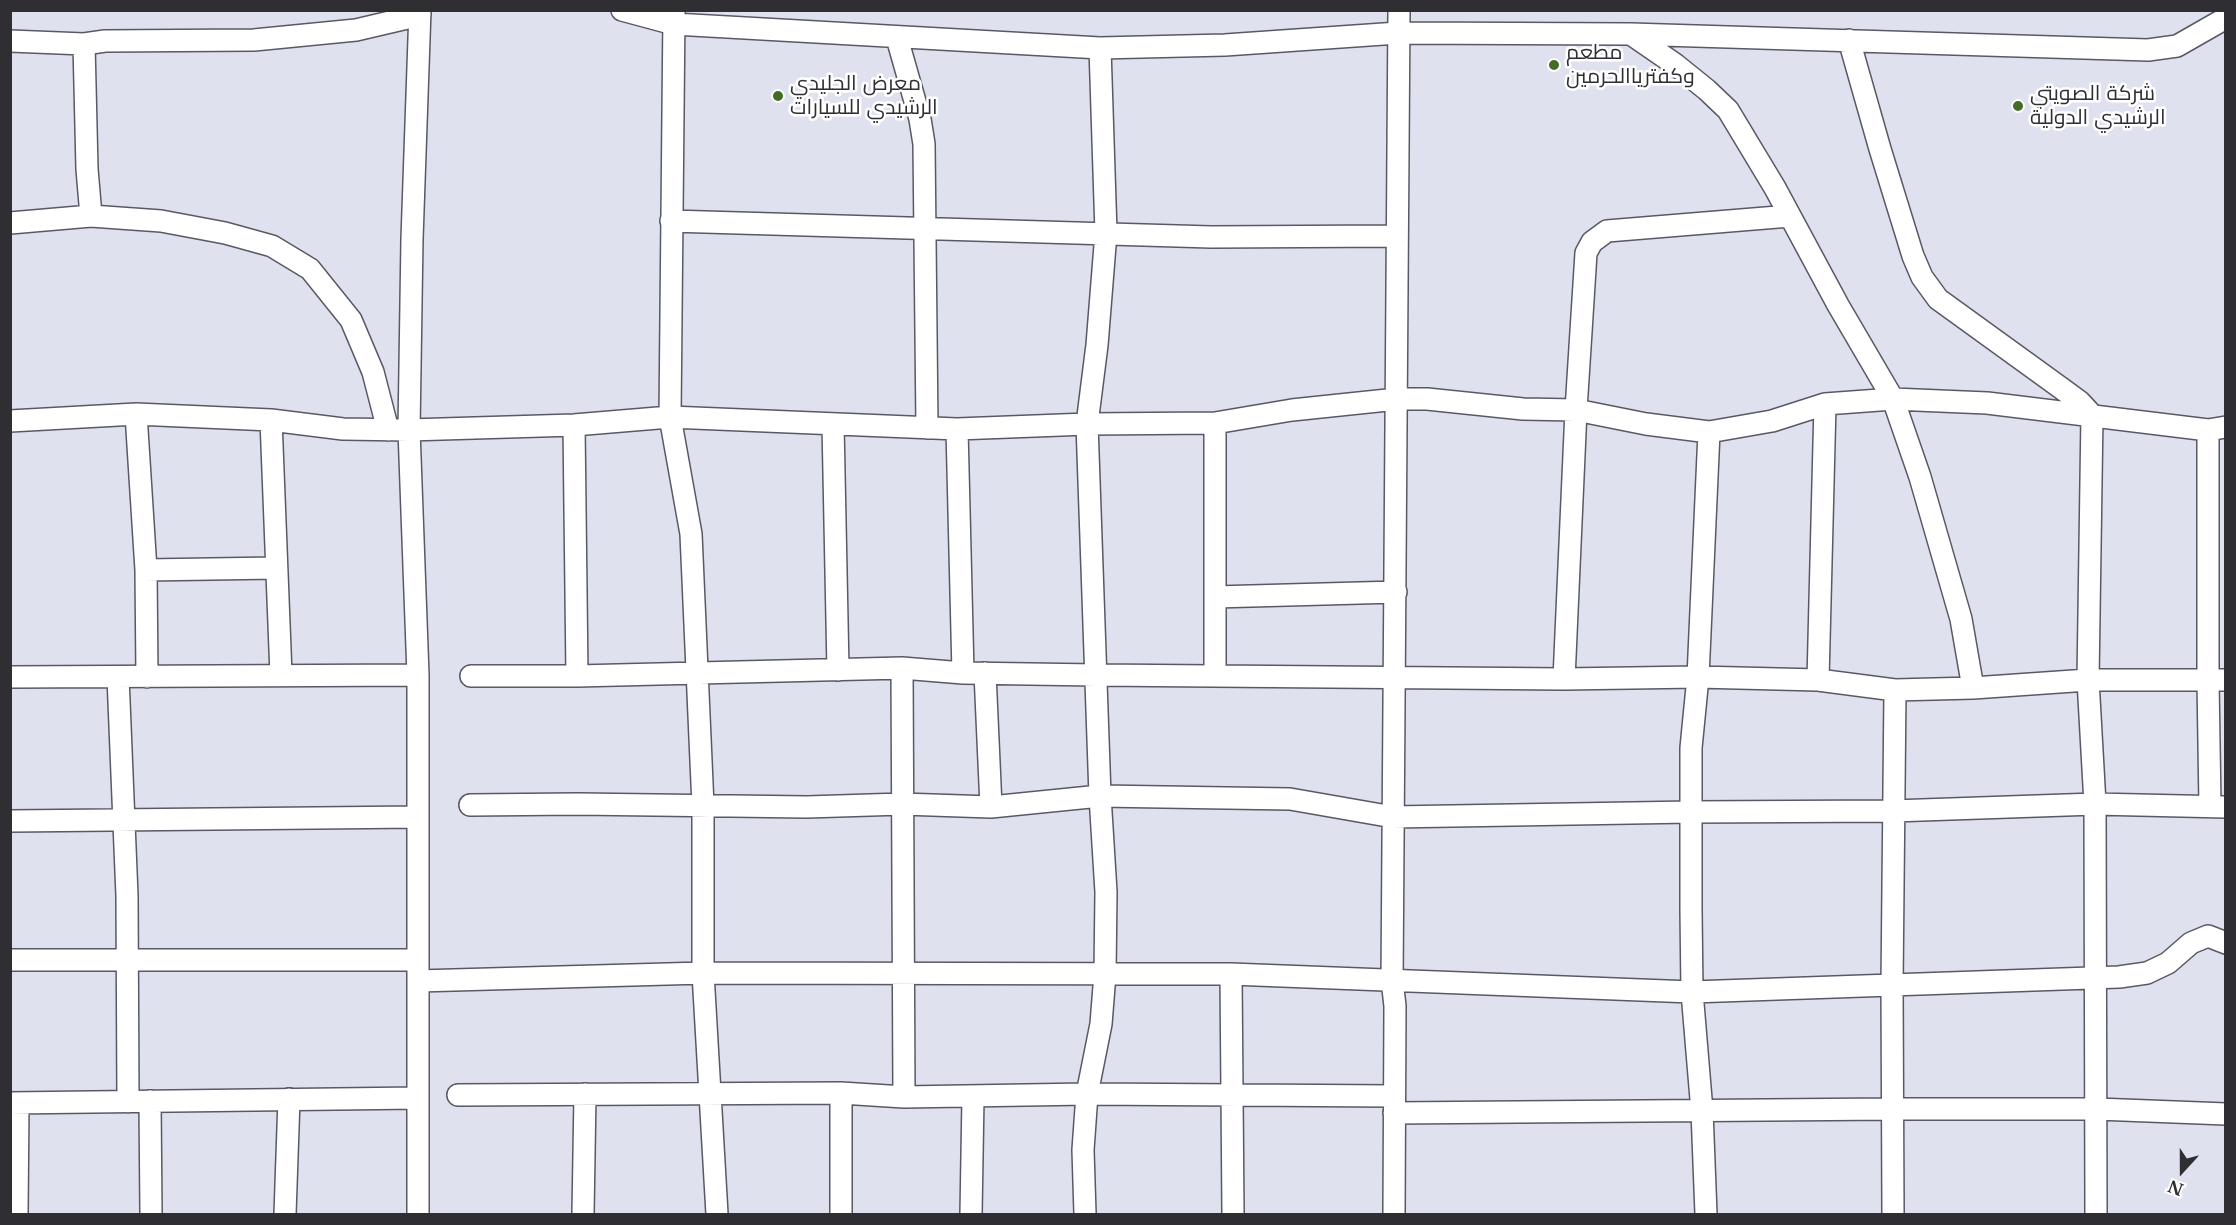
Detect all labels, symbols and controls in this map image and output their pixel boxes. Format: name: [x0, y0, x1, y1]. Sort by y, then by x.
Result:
place label: مطعم وكفترياالحرمين: [1566, 40, 1695, 90]
marker: مطعم وكفترياالحرمين: [1547, 58, 1561, 72]
place label: معرض الجليدي الرشيدي للسيارات: [790, 71, 938, 121]
place label: شركة الصويتي الرشيدي الدولية: [2030, 81, 2166, 131]
marker: معرض الجليدي الرشيدي للسيارات: [771, 89, 785, 103]
marker: شركة الصويتي الرشيدي الدولية: [2011, 99, 2025, 113]
north arrow: [2152, 1141, 2212, 1201]
text: N: [2165, 1176, 2186, 1200]

